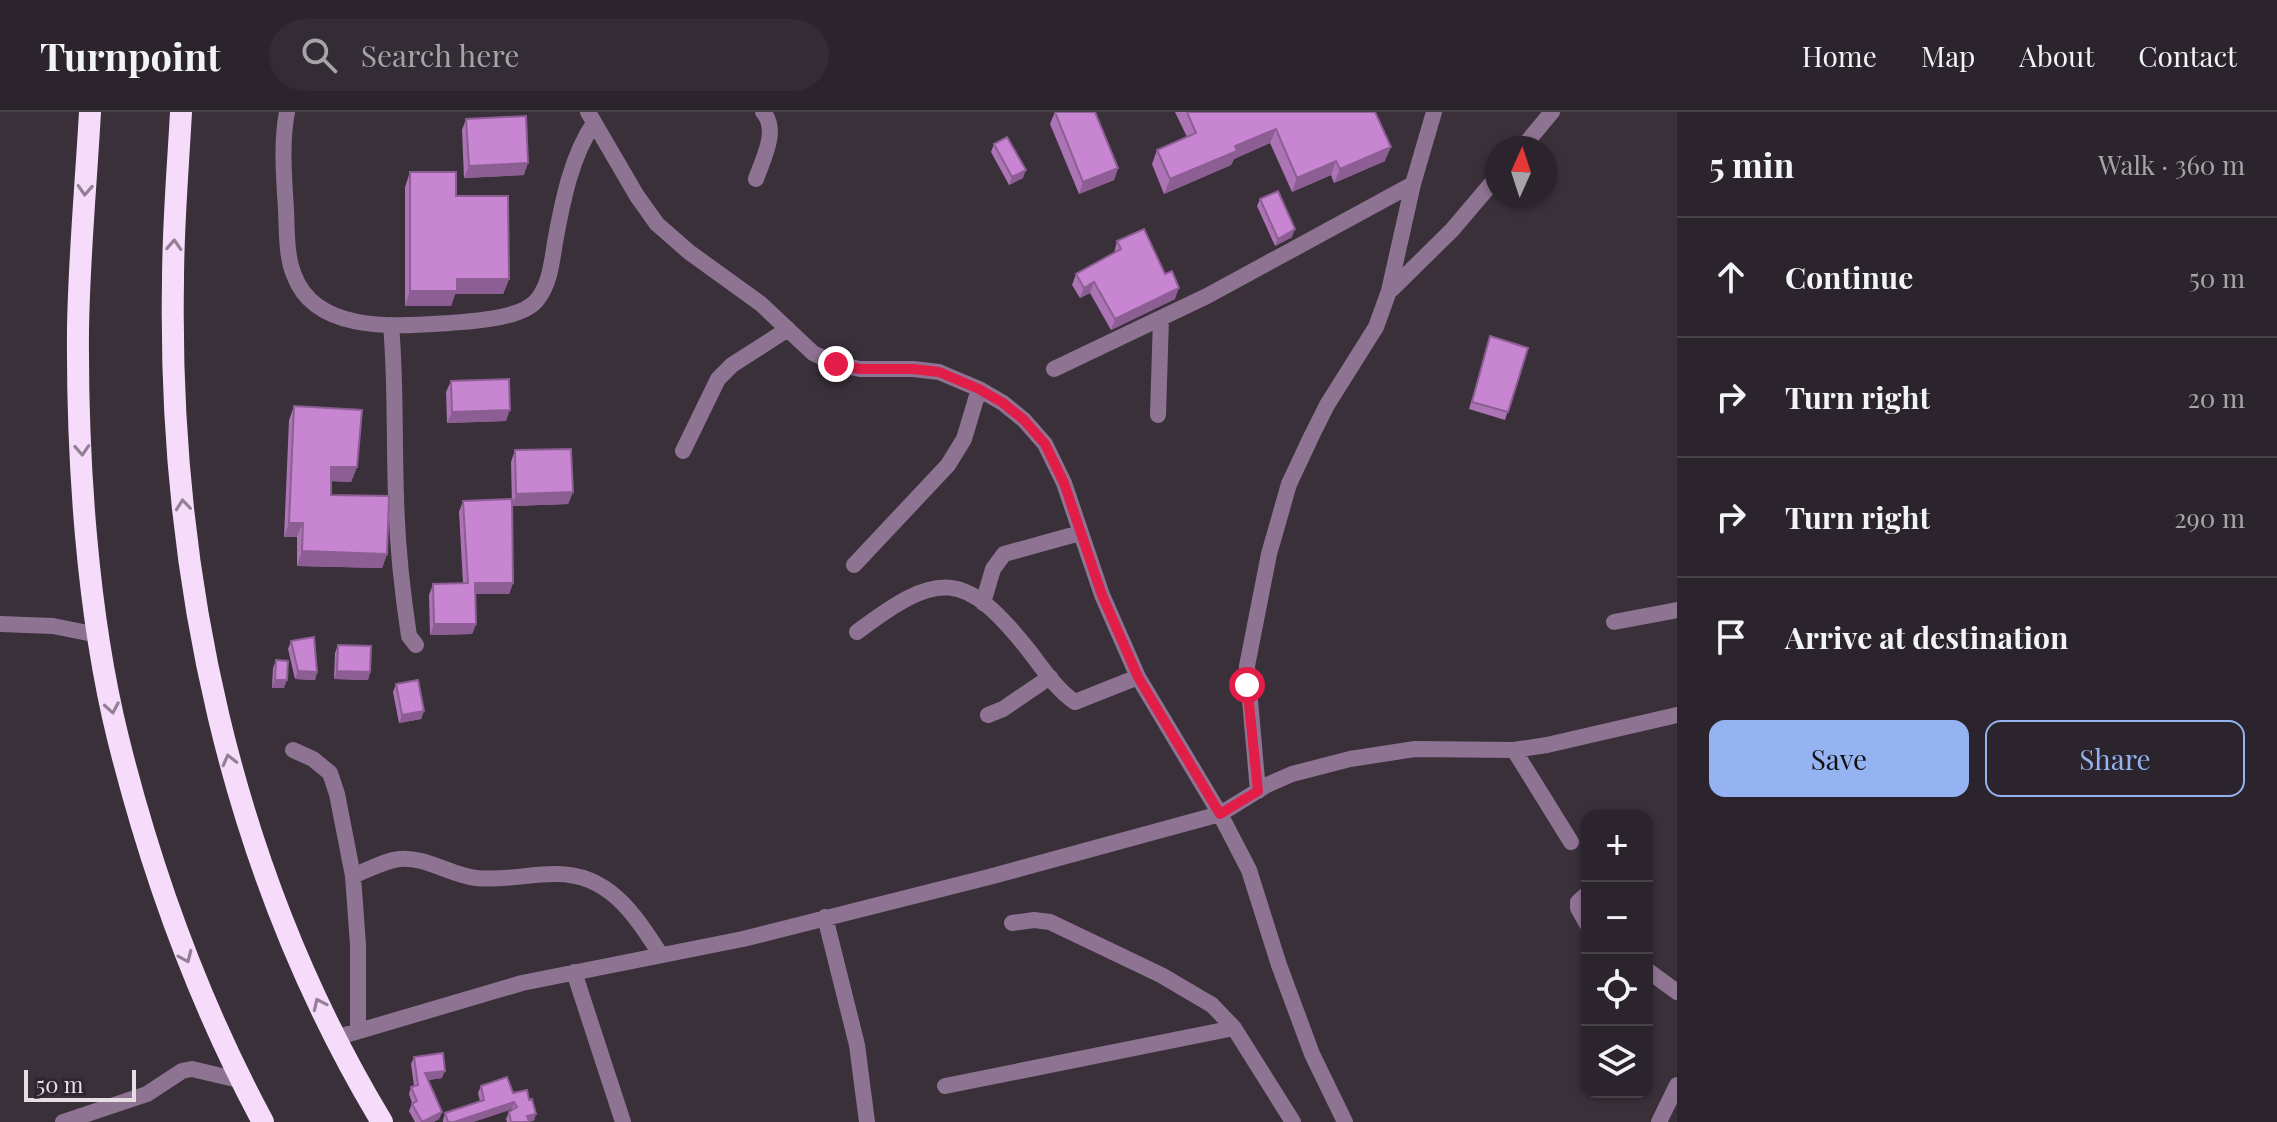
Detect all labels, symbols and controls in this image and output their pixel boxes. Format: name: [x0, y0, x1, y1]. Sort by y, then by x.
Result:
search box: [269, 19, 829, 91]
text: Turnpoint: [40, 30, 221, 81]
icon: search: [297, 33, 341, 77]
text: Search here: [361, 35, 519, 75]
text: Home: [1802, 37, 1877, 74]
text: Map: [1921, 37, 1975, 74]
text: About: [2019, 37, 2094, 74]
text: Contact: [2138, 37, 2237, 74]
north arrow: [1485, 136, 1557, 208]
text: 5 min: [1709, 141, 1794, 187]
text: Walk · 360 m: [2098, 147, 2245, 182]
one-way arrow: [77, 184, 94, 197]
one-way arrow: [166, 238, 183, 251]
icon: ahead: [1709, 255, 1753, 299]
text: Continue: [1785, 257, 1913, 297]
text: 50 m: [2189, 260, 2245, 295]
route end: [818, 346, 854, 382]
icon: right: [1709, 375, 1753, 419]
text: Turn right: [1785, 377, 1930, 417]
text: 20 m: [2187, 380, 2245, 415]
one-way arrow: [73, 444, 90, 457]
icon: right: [1709, 495, 1753, 539]
text: Turn right: [1785, 497, 1930, 537]
one-way arrow: [174, 498, 191, 511]
text: 290 m: [2174, 500, 2245, 535]
icon: arrive: [1709, 615, 1753, 659]
text: Arrive at destination: [1785, 617, 2068, 657]
route start: [1229, 667, 1265, 703]
one-way arrow: [102, 701, 119, 714]
button: Save: [1709, 720, 1969, 797]
button: Share: [1985, 720, 2245, 797]
one-way arrow: [222, 754, 239, 768]
map controls: [1581, 810, 1653, 1098]
button: +: [1581, 810, 1653, 882]
button: −: [1581, 882, 1653, 954]
one-way arrow: [176, 948, 192, 963]
button: locate: [1581, 954, 1653, 1026]
one-way arrow: [313, 998, 329, 1012]
button: layers: [1581, 1026, 1653, 1098]
scale bar: [24, 1066, 136, 1102]
text: 50 m: [36, 1069, 83, 1099]

